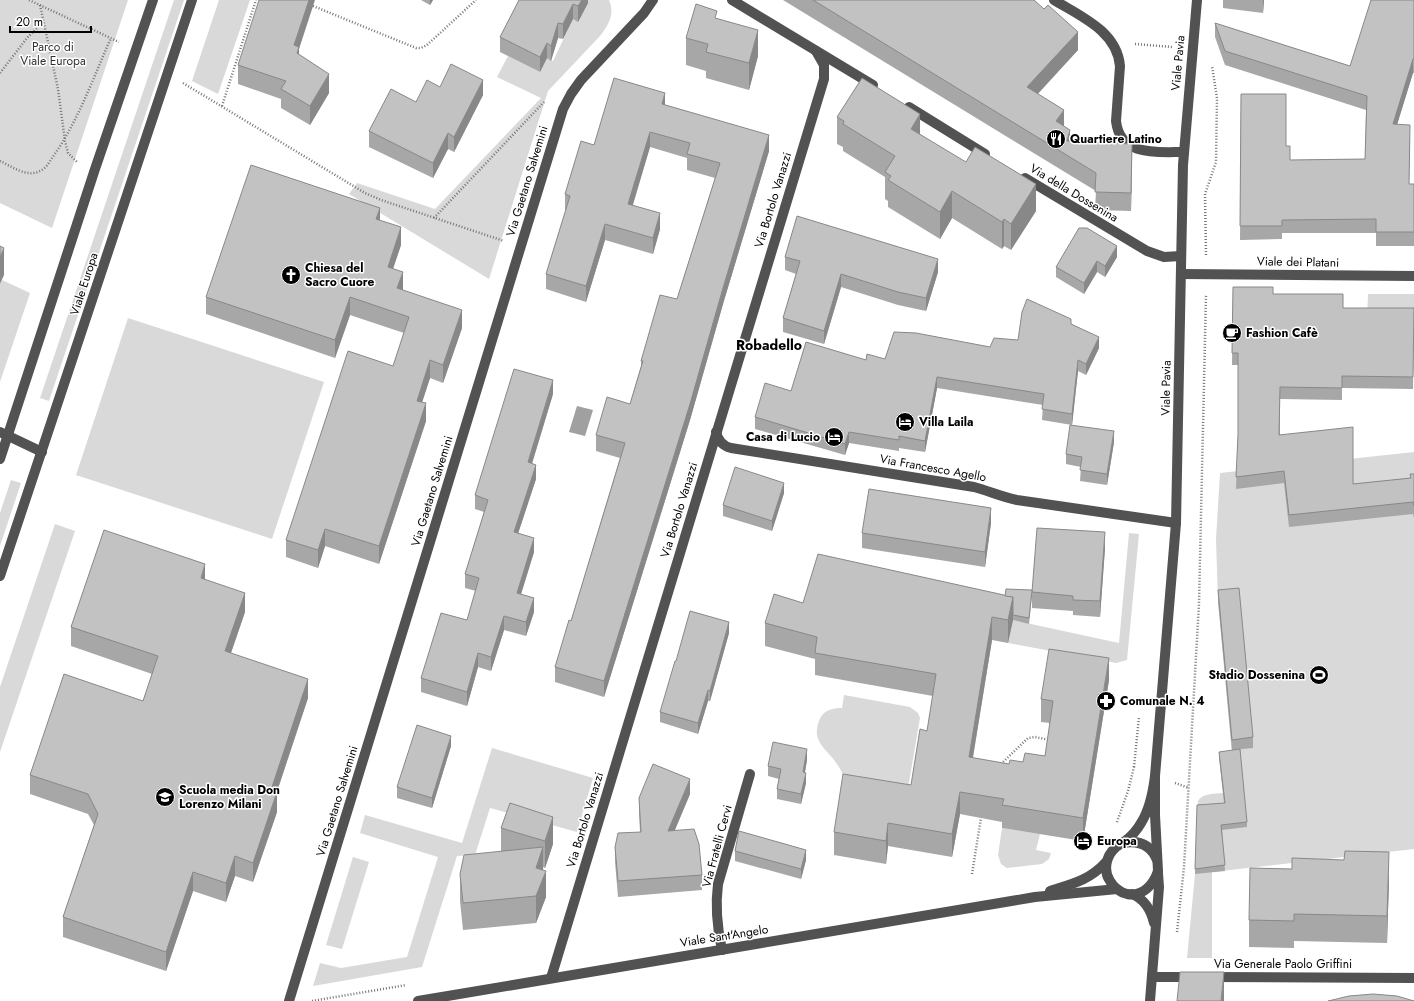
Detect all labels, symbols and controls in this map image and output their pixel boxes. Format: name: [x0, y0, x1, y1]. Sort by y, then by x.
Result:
scale bar: [10, 8, 91, 34]
text: 20 m: [16, 13, 43, 31]
street label: Viale Pavia: [1167, 34, 1189, 91]
park label: Parco di Viale Europa: [20, 38, 86, 70]
street label: Via Gaetano Salvemini: [502, 123, 552, 239]
restaurant icon: Quartiere Latino: [1045, 128, 1067, 150]
place label: Quartiere Latino: [1070, 130, 1162, 148]
street label: Via Bortolo Vanazzi: [750, 150, 796, 250]
street label: Via della Dossenina: [1026, 159, 1122, 227]
street label: Viale Europa: [65, 250, 103, 318]
street label: Viale dei Platani: [1257, 252, 1339, 272]
place label: Chiesa del Sacro Cuore: [305, 259, 374, 291]
church icon: Chiesa del Sacro Cuore: [280, 264, 302, 286]
cafe icon: Fashion Cafè: [1221, 322, 1243, 344]
place label: Fashion Cafè: [1246, 324, 1318, 342]
district label: Robadello: [736, 335, 802, 355]
street label: Viale Pavia: [1157, 360, 1175, 416]
hotel icon: Villa Laila: [894, 411, 916, 433]
place label: Villa Laila: [918, 413, 974, 431]
hotel icon: Casa di Lucio: [823, 426, 845, 448]
place label: Casa di Lucio: [746, 428, 820, 446]
street label: Via Gaetano Salvemini: [407, 433, 457, 549]
street label: Via Francesco Agello: [878, 450, 988, 486]
street label: Via Bortolo Vanazzi: [656, 460, 702, 560]
sports icon: Stadio Dossenina: [1308, 664, 1330, 686]
place label: Stadio Dossenina: [1209, 666, 1305, 684]
pharmacy icon: Comunale N. 4: [1095, 690, 1117, 712]
place label: Comunale N. 4: [1120, 692, 1205, 710]
street label: Via Gaetano Salvemini: [312, 743, 362, 859]
street label: Via Bortolo Vanazzi: [562, 770, 608, 870]
place label: Scuola media Don Lorenzo Milani: [179, 781, 280, 813]
school or university icon: Scuola media Don Lorenzo Milani: [154, 786, 176, 808]
street label: Via Fratelli Cervi: [697, 803, 737, 889]
hotel icon: Europa: [1072, 830, 1094, 852]
place label: Europa: [1097, 832, 1137, 850]
street label: Viale Sant'Angelo: [679, 920, 770, 952]
street label: Via Generale Paolo Griffini: [1214, 955, 1352, 973]

